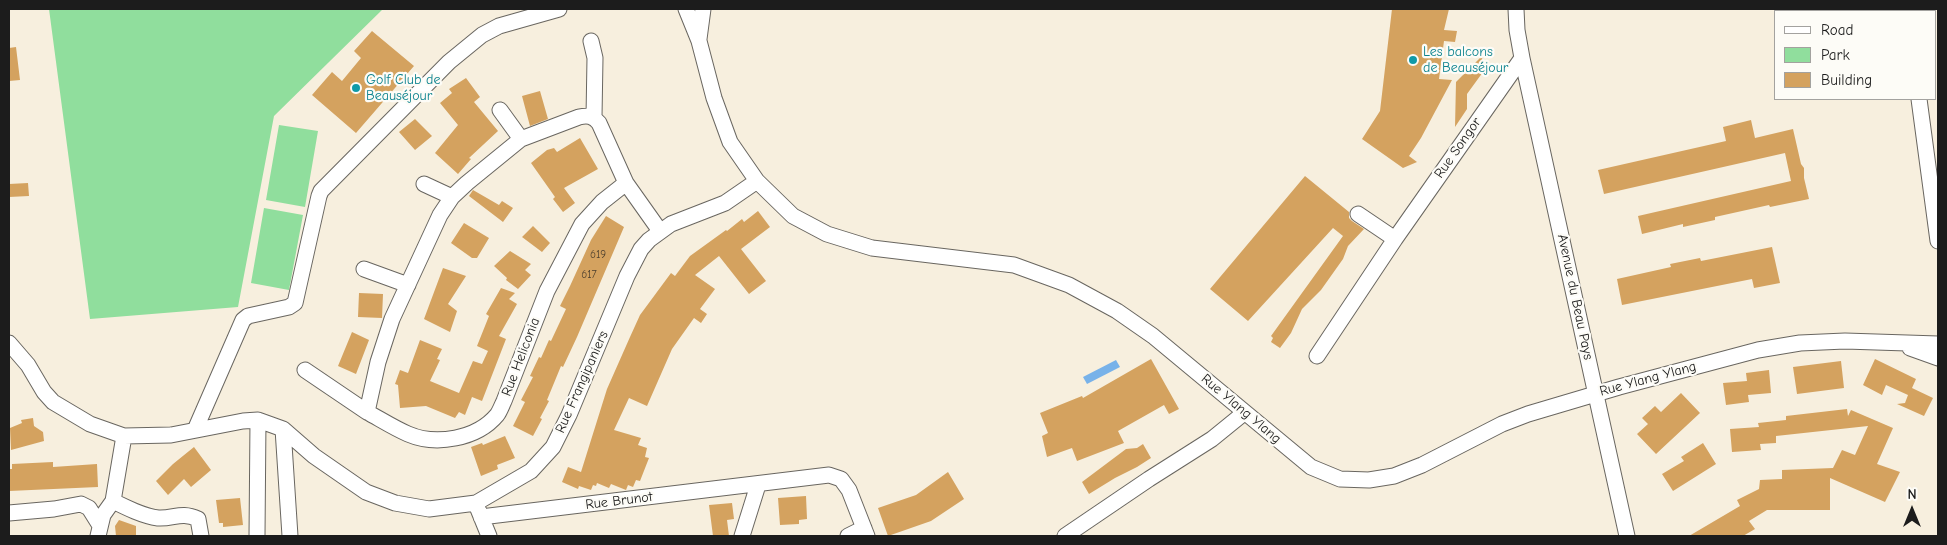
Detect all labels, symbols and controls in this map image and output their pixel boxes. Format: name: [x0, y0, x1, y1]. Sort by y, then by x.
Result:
legend: [1774, 10, 1937, 100]
text: Road: [1821, 21, 1853, 39]
place label: Les balcons de Beauséjour: [1423, 44, 1508, 76]
text: Park: [1821, 46, 1850, 64]
marker: Les balcons de Beauséjour: [1407, 54, 1419, 66]
text: Building: [1821, 71, 1872, 89]
place label: Golf Club de Beauséjour: [366, 72, 440, 104]
marker: Golf Club de Beauséjour: [350, 82, 362, 94]
street label: Rue Songor: [1431, 114, 1485, 182]
street label: Avenue du Beau Pays: [1553, 233, 1597, 361]
house number: 619: [590, 248, 606, 262]
house number: 617: [581, 268, 597, 282]
street label: Rue Heliconia: [498, 315, 544, 399]
street label: Rue Frangipaniers: [552, 328, 612, 436]
street label: Rue Ylang Ylang: [1598, 358, 1698, 400]
street label: Rue Ylang Ylang: [1198, 371, 1284, 447]
north arrow: [1887, 485, 1937, 535]
text: N: [1907, 486, 1917, 503]
street label: Rue Brunot: [584, 489, 654, 513]

